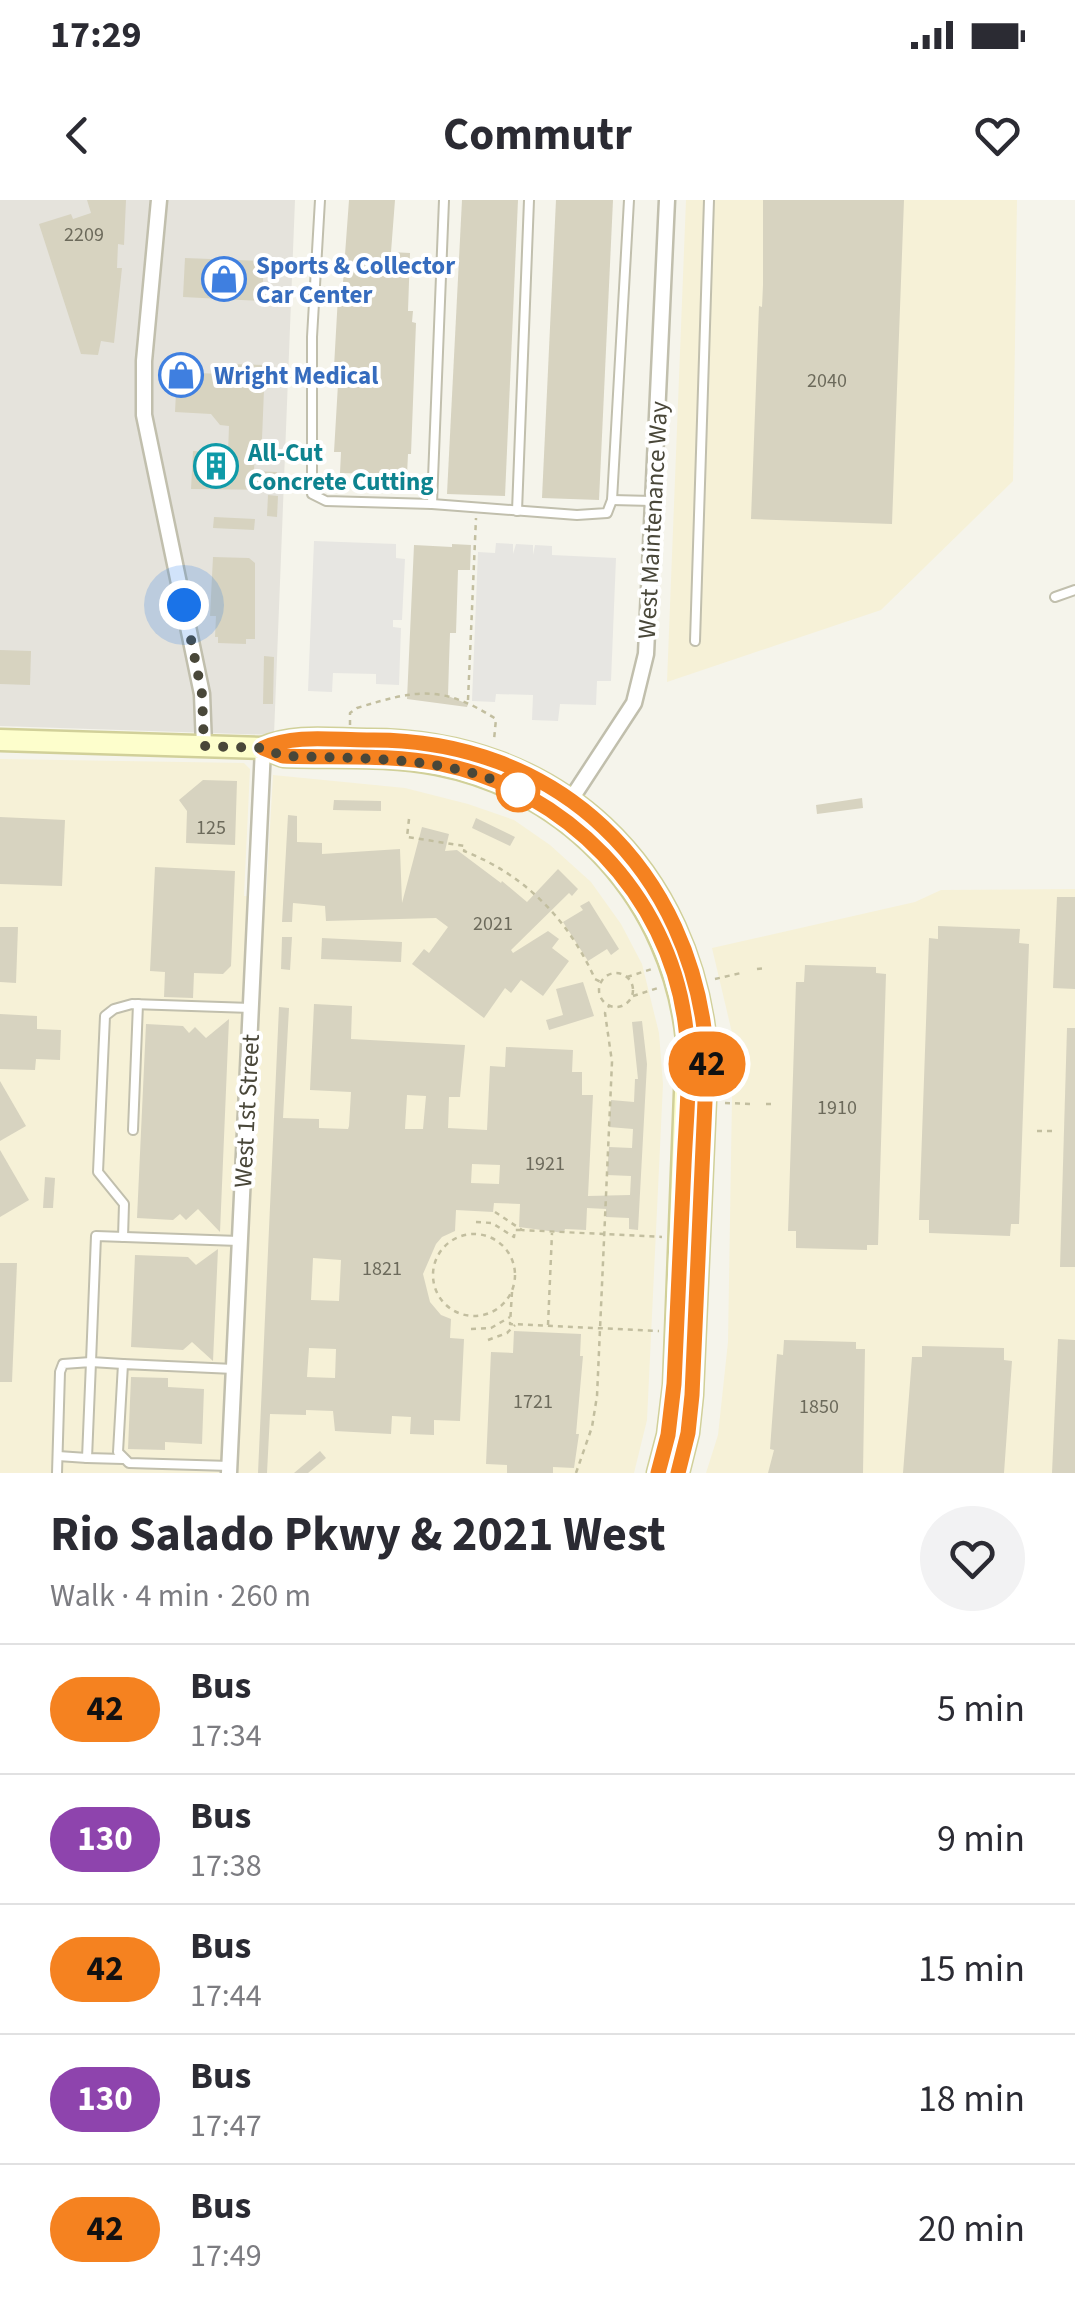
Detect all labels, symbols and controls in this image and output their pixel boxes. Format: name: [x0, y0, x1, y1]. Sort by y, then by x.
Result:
text: 17:29: [50, 8, 142, 62]
text: Commutr: [443, 103, 632, 167]
icon: back: [50, 108, 105, 163]
icon: heart: [970, 108, 1025, 163]
house number: 2209: [64, 221, 104, 249]
place label: Sports & Collector Car Center: [256, 248, 455, 313]
shop icon: Sports & Collector Car Center: [201, 256, 247, 302]
shop icon: Wright Medical: [158, 352, 204, 398]
place label: Wright Medical: [214, 358, 378, 394]
house number: 2040: [807, 367, 847, 395]
street label: West Maintenance Way: [629, 400, 677, 640]
place label: All-Cut Concrete Cutting: [247, 435, 434, 500]
building icon: All-Cut Concrete Cutting: [193, 443, 239, 489]
your location: [159, 580, 209, 630]
unlabelled marker: [497, 769, 539, 811]
house number: 125: [196, 814, 226, 842]
house number: 2021: [473, 910, 513, 938]
line badge: 42: [662, 1032, 752, 1096]
street label: West 1st Street: [225, 1033, 269, 1189]
text: 42: [689, 1039, 725, 1089]
house number: 1910: [817, 1094, 857, 1122]
house number: 1921: [525, 1150, 565, 1178]
house number: 1821: [362, 1255, 402, 1283]
house number: 1721: [513, 1388, 553, 1416]
house number: 1850: [799, 1393, 839, 1421]
text: Rio Salado Pkwy & 2021 West: [50, 1501, 666, 1569]
button: heart: [920, 1506, 1025, 1611]
text: Walk · 4 min · 260 m: [50, 1573, 311, 1619]
text: Bus: [190, 1659, 251, 1713]
text: 5 min: [937, 1682, 1025, 1736]
text: 42: [87, 1684, 123, 1734]
text: 17:34: [190, 1713, 262, 1759]
text: Bus: [190, 1789, 251, 1843]
text: 9 min: [937, 1812, 1025, 1866]
text: 130: [77, 1814, 133, 1864]
text: 17:38: [190, 1843, 262, 1889]
text: Bus: [190, 1919, 251, 1973]
text: 15 min: [918, 1942, 1025, 1996]
text: 42: [87, 1944, 123, 1994]
text: 17:44: [190, 1973, 262, 2019]
text: Bus: [190, 2049, 251, 2103]
text: 18 min: [918, 2072, 1025, 2126]
text: 130: [77, 2074, 133, 2124]
text: 17:47: [190, 2103, 262, 2149]
text: Bus: [190, 2179, 251, 2233]
text: 20 min: [918, 2202, 1025, 2256]
text: 42: [87, 2204, 123, 2254]
text: 17:49: [190, 2233, 262, 2279]

